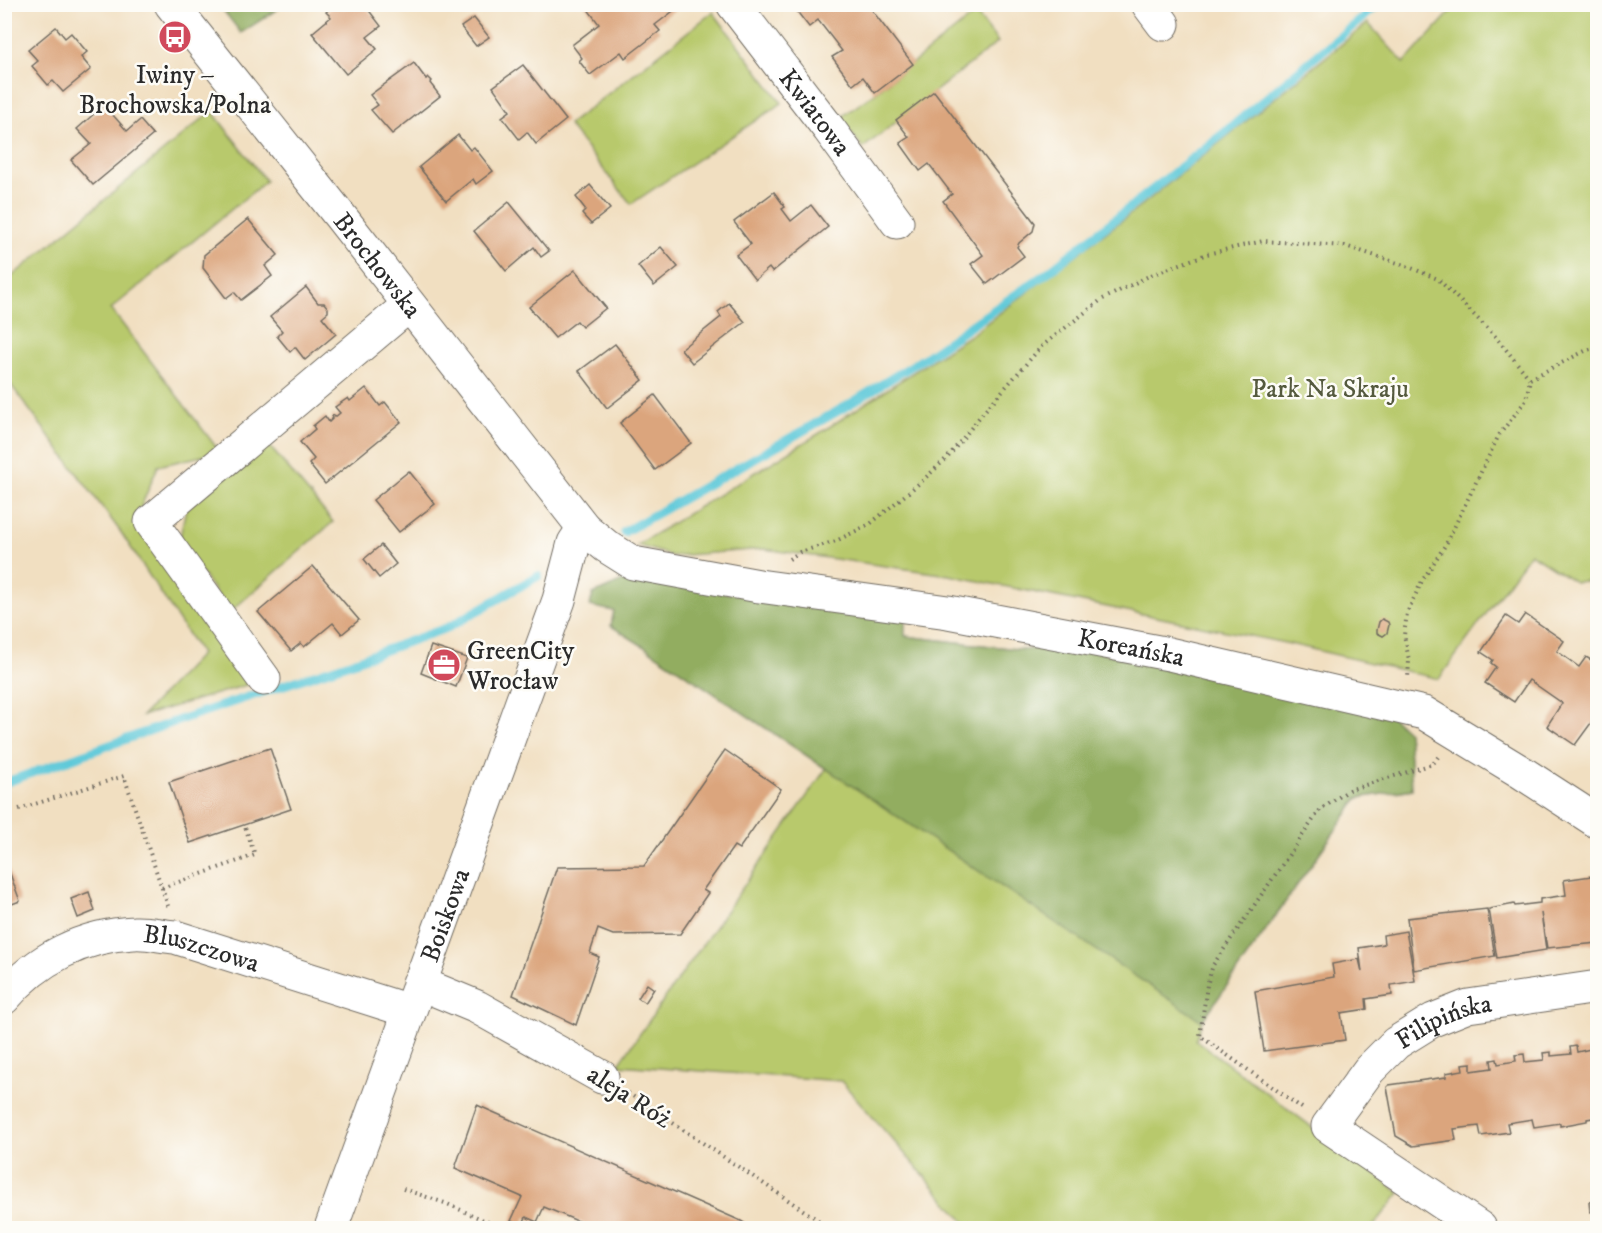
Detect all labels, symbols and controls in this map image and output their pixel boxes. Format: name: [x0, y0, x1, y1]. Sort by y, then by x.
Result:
bus stop icon: Iwiny – Brochowska/Polna: [157, 19, 193, 55]
place label: Iwiny – Brochowska/Polna: [79, 59, 271, 122]
street label: Kwiatowa: [771, 63, 858, 163]
street label: Brochowska: [325, 206, 429, 325]
park label: Park Na Skraju: [1251, 373, 1409, 406]
street label: Koreańska: [1075, 622, 1188, 675]
place label: GreenCity Wrocław: [466, 635, 575, 698]
office icon: GreenCity Wrocław: [426, 647, 462, 683]
street label: Boiskowa: [414, 864, 478, 967]
street label: Bluszczowa: [141, 918, 263, 981]
street label: Filipińska: [1390, 988, 1494, 1057]
street label: aleja Róż: [581, 1059, 678, 1136]

